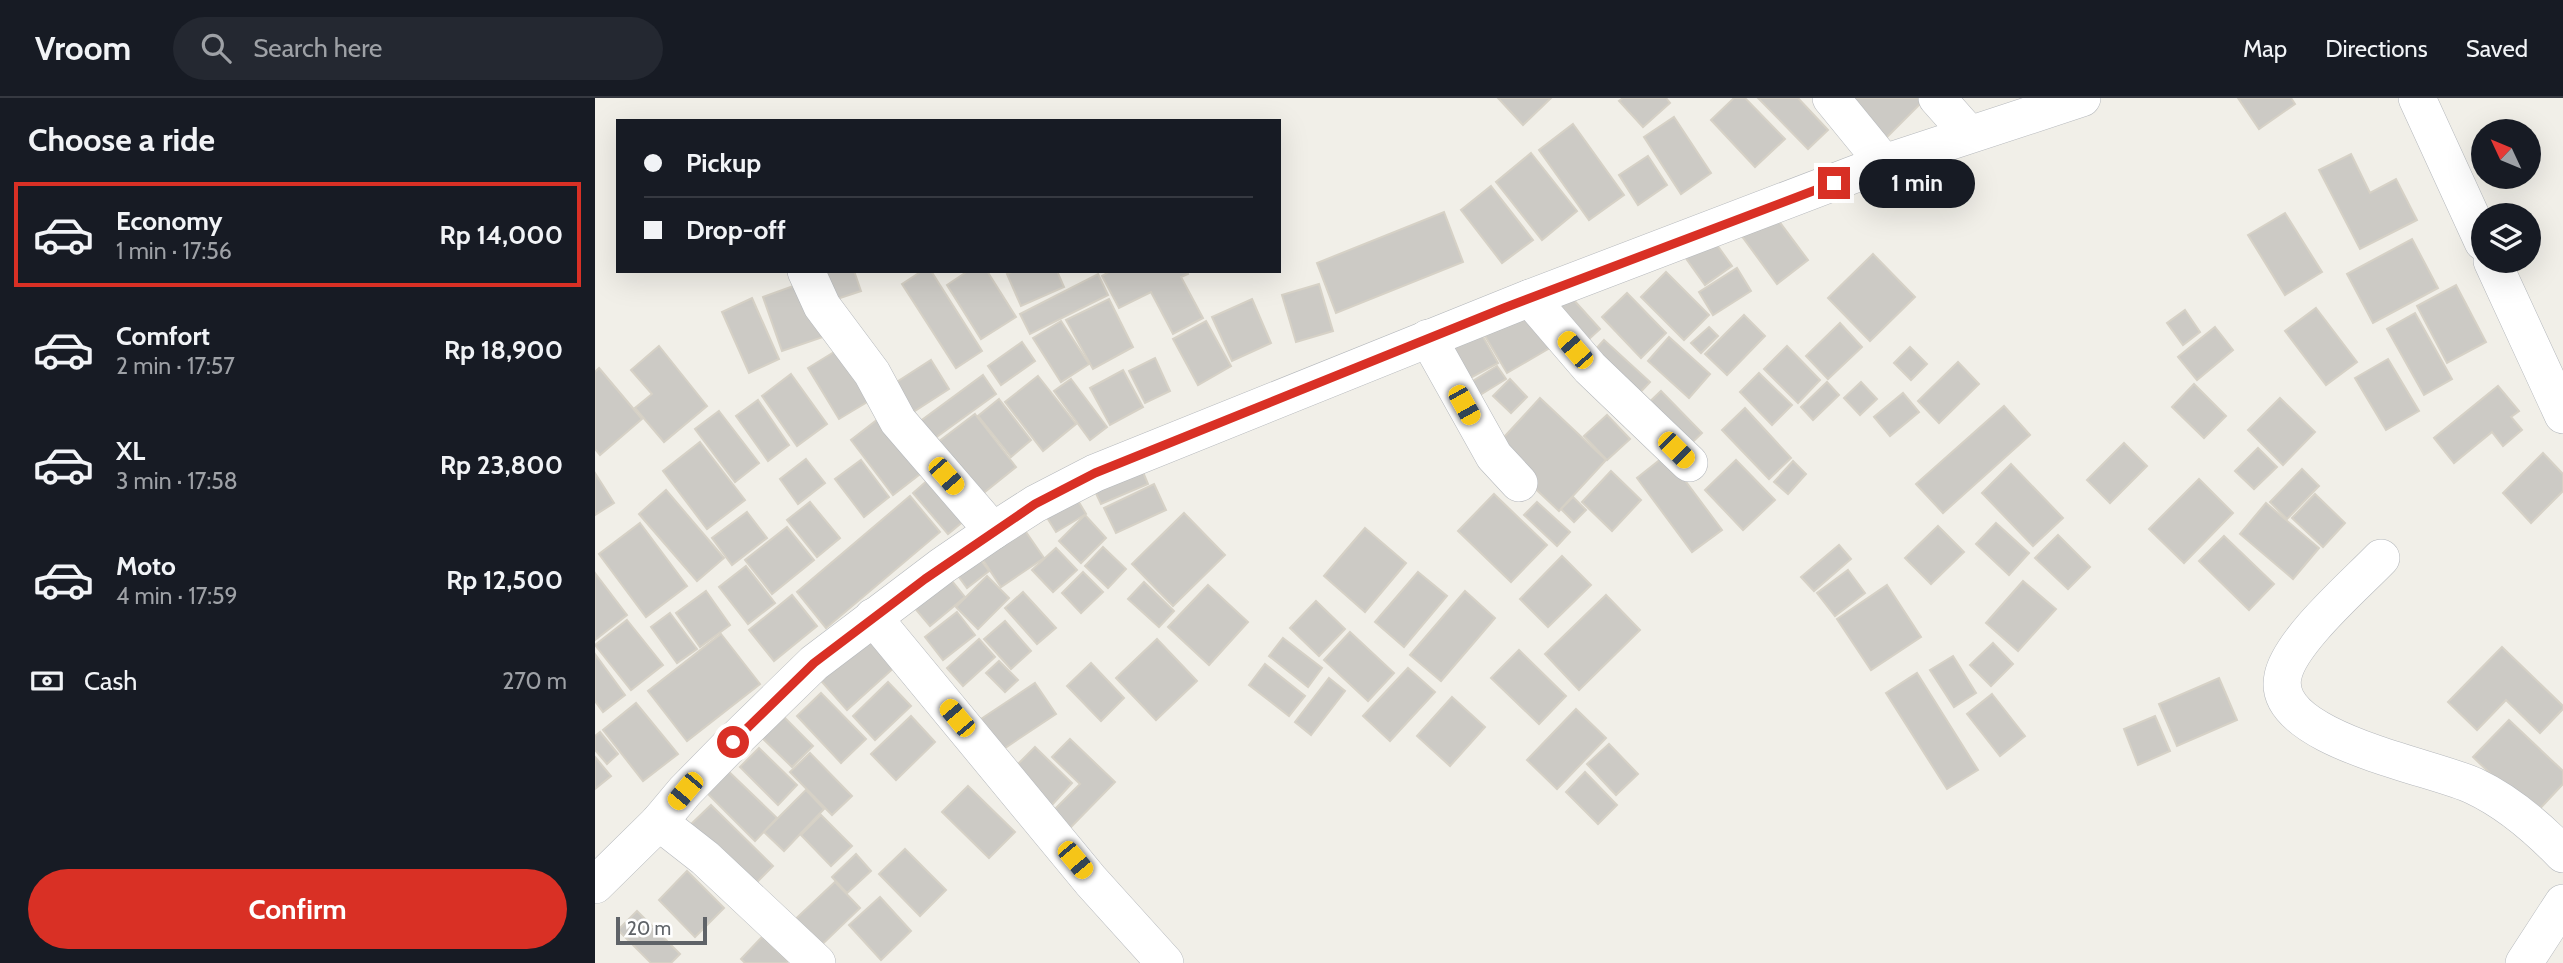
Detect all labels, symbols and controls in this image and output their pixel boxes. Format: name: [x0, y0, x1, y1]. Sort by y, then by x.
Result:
search box: [173, 17, 663, 80]
text: Vroom: [35, 28, 131, 68]
icon: search: [197, 29, 235, 67]
text: Search here: [253, 32, 382, 64]
text: Map: [2243, 34, 2287, 63]
text: Directions: [2325, 34, 2428, 63]
text: Saved: [2466, 34, 2528, 63]
north arrow: [2471, 119, 2541, 189]
map controls: [2471, 119, 2541, 273]
text: Choose a ride: [28, 120, 215, 159]
text: Pickup: [686, 147, 761, 179]
callout: 1 min: [1859, 158, 1974, 208]
route end: [1818, 167, 1850, 199]
text: 1 min: [1891, 169, 1943, 197]
icon: car: [32, 203, 95, 266]
button: layers: [2471, 203, 2541, 273]
text: Economy: [116, 205, 222, 237]
text: Drop-off: [686, 214, 786, 246]
text: Rp 14,000: [440, 219, 563, 251]
text: 1 min · 17:56: [116, 237, 232, 265]
icon: car: [32, 318, 95, 381]
text: Comfort: [116, 320, 210, 352]
car: [1554, 327, 1597, 373]
text: Rp 18,900: [444, 334, 563, 366]
text: 2 min · 17:57: [116, 352, 235, 380]
car: [1445, 382, 1484, 428]
car: [1654, 428, 1699, 472]
icon: car: [32, 433, 95, 496]
text: XL: [116, 435, 145, 467]
text: Rp 23,800: [440, 449, 563, 481]
car: [925, 453, 968, 499]
text: 3 min · 17:58: [116, 467, 238, 495]
icon: car: [32, 548, 95, 611]
text: Moto: [116, 550, 176, 582]
text: Rp 12,500: [446, 564, 563, 596]
text: 4 min · 17:59: [116, 582, 238, 610]
icon: cash: [28, 662, 66, 700]
text: Cash: [84, 665, 137, 697]
text: 270 m: [502, 667, 567, 695]
car: [936, 695, 979, 741]
route start: [717, 726, 749, 758]
car: [664, 768, 707, 814]
car: [1054, 837, 1097, 883]
button: Confirm: [28, 869, 567, 949]
scale bar: [616, 914, 707, 946]
text: 20 m: [627, 917, 671, 940]

